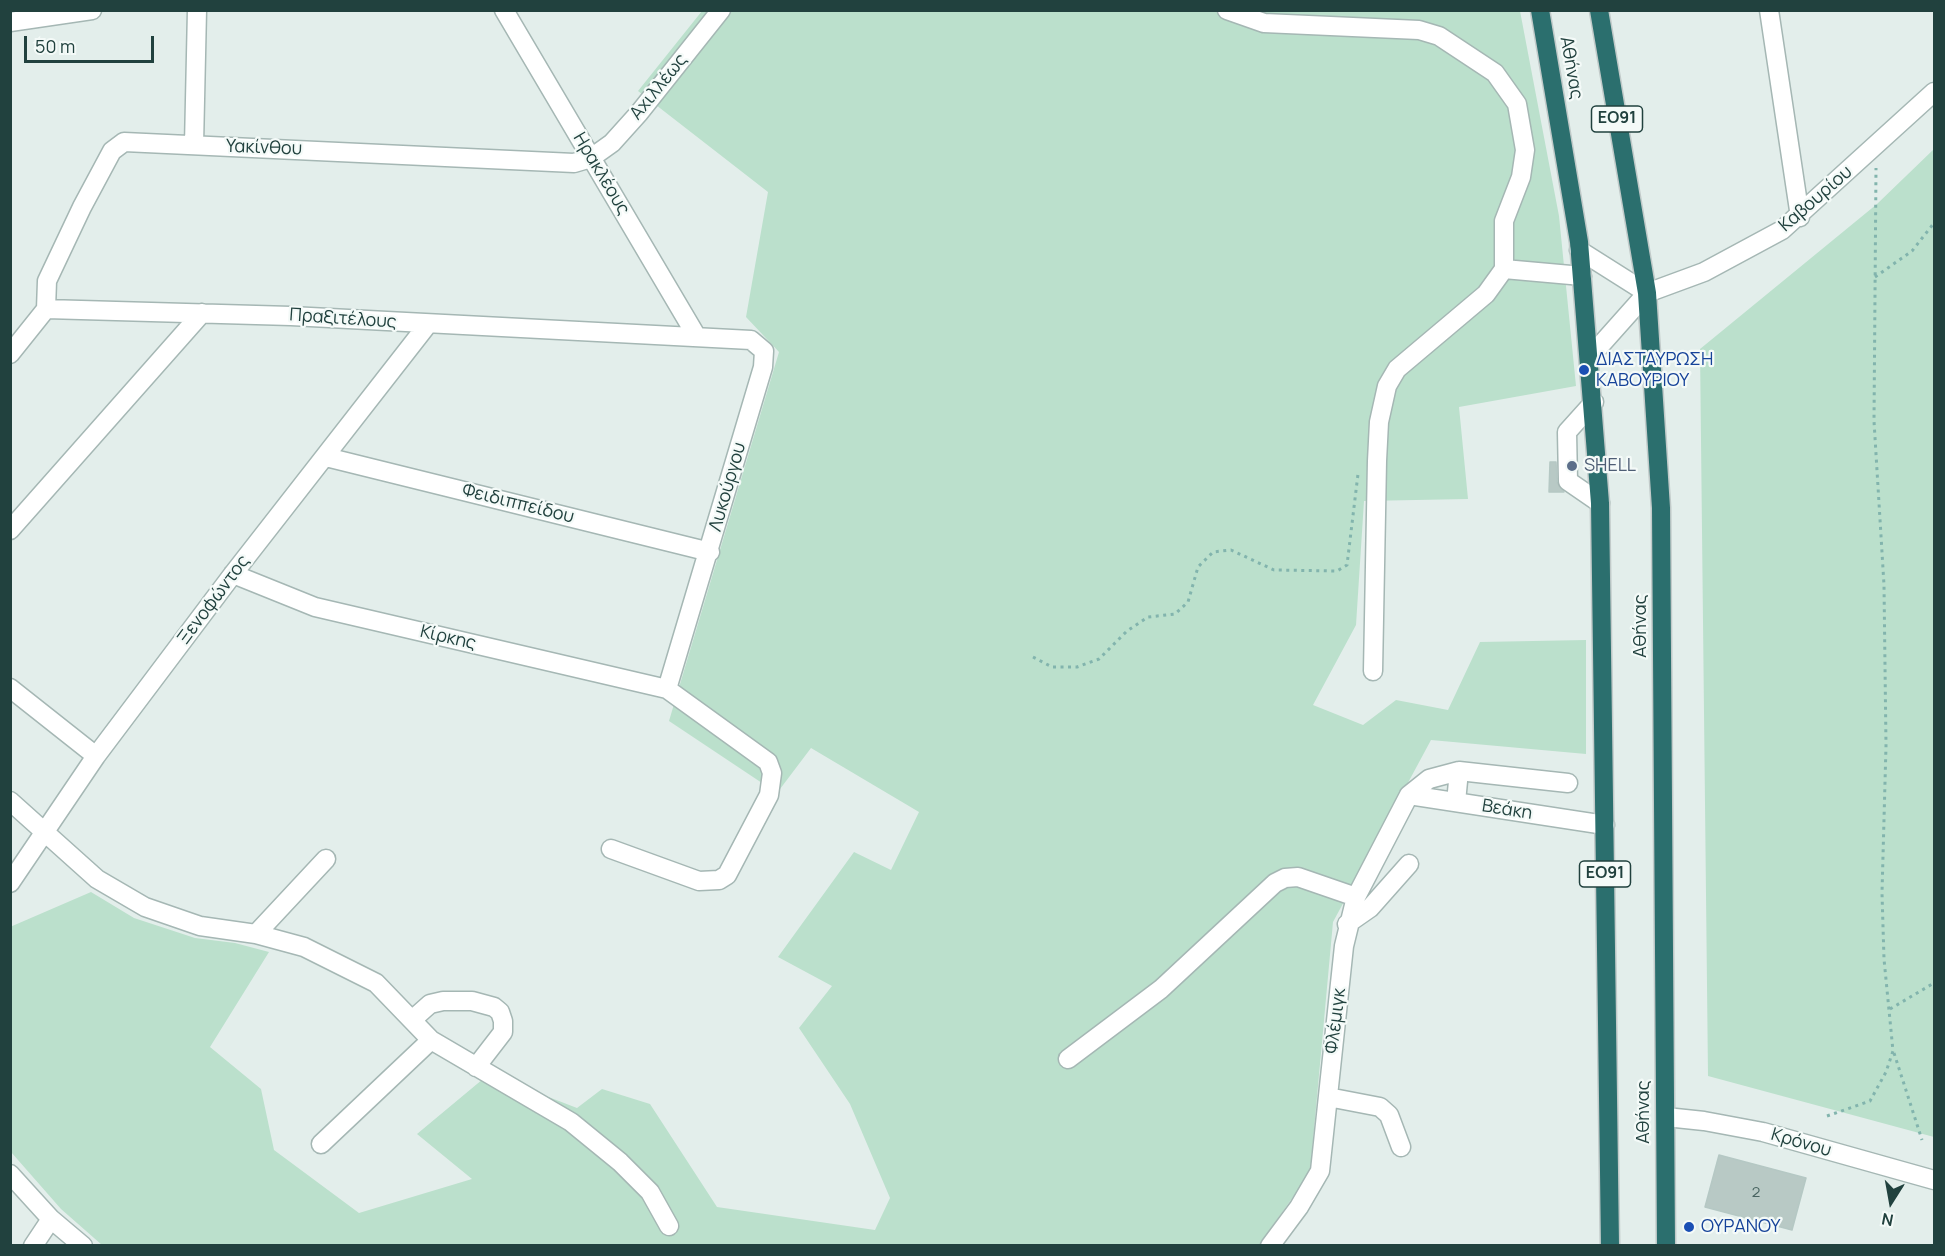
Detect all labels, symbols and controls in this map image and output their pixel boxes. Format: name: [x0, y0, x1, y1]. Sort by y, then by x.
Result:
scale bar: [27, 24, 158, 62]
text: 50 m: [35, 34, 75, 58]
street label: Αθήνας: [1555, 35, 1587, 101]
street label: Αχιλλέως: [626, 50, 692, 124]
road number: ΕΟ91: [1592, 106, 1642, 132]
street label: Ηρακλέους: [568, 129, 634, 219]
street label: Υακίνθου: [226, 136, 302, 160]
street label: Καβουρίου: [1775, 161, 1857, 237]
street label: Πραξιτέλους: [289, 304, 397, 334]
place label: ΔΙΑΣΤΑΥΡΩΣΗ ΚΑΒΟΥΡΙΟΥ: [1596, 349, 1713, 392]
marker: ΔΙΑΣΤΑΥΡΩΣΗ ΚΑΒΟΥΡΙΟΥ: [1577, 363, 1591, 377]
street label: Λυκούργου: [705, 440, 751, 534]
place label: SHELL: [1584, 455, 1636, 477]
marker: SHELL: [1565, 459, 1579, 473]
street label: Φειδιππείδου: [460, 480, 576, 528]
street label: Ξενοφώντος: [173, 551, 255, 649]
street label: Αθήνας: [1630, 594, 1652, 658]
street label: Κίρκης: [418, 621, 478, 655]
street label: Βεάκη: [1480, 795, 1534, 825]
road number: ΕΟ91: [1580, 861, 1630, 887]
street label: Φλέμιγκ: [1321, 987, 1351, 1055]
street label: Αθήνας: [1633, 1080, 1655, 1144]
street label: Κρόνου: [1768, 1124, 1834, 1162]
north arrow: [1861, 1172, 1921, 1232]
house number: 2: [1752, 1184, 1760, 1202]
text: N: [1880, 1208, 1895, 1232]
place label: ΟΥΡΑΝΟΥ: [1701, 1216, 1781, 1238]
marker: ΟΥΡΑΝΟΥ: [1682, 1220, 1696, 1234]

